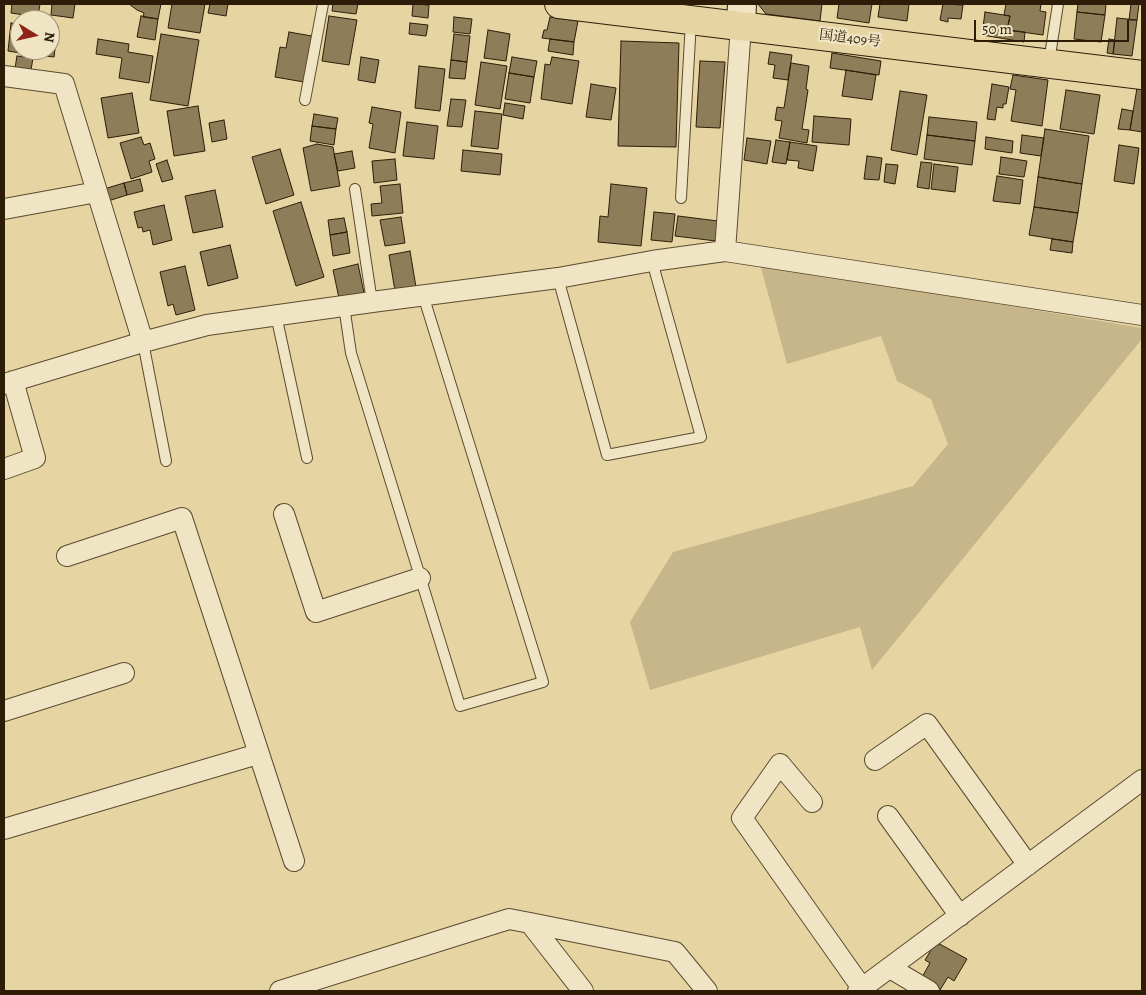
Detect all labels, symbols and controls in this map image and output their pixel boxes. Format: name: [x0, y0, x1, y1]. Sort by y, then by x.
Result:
north arrow: [10, 10, 60, 60]
scale bar: [976, 10, 1131, 42]
text: 50 m: [982, 19, 1012, 39]
street label: 国道409号: [818, 27, 882, 51]
text: N: [39, 31, 60, 44]

